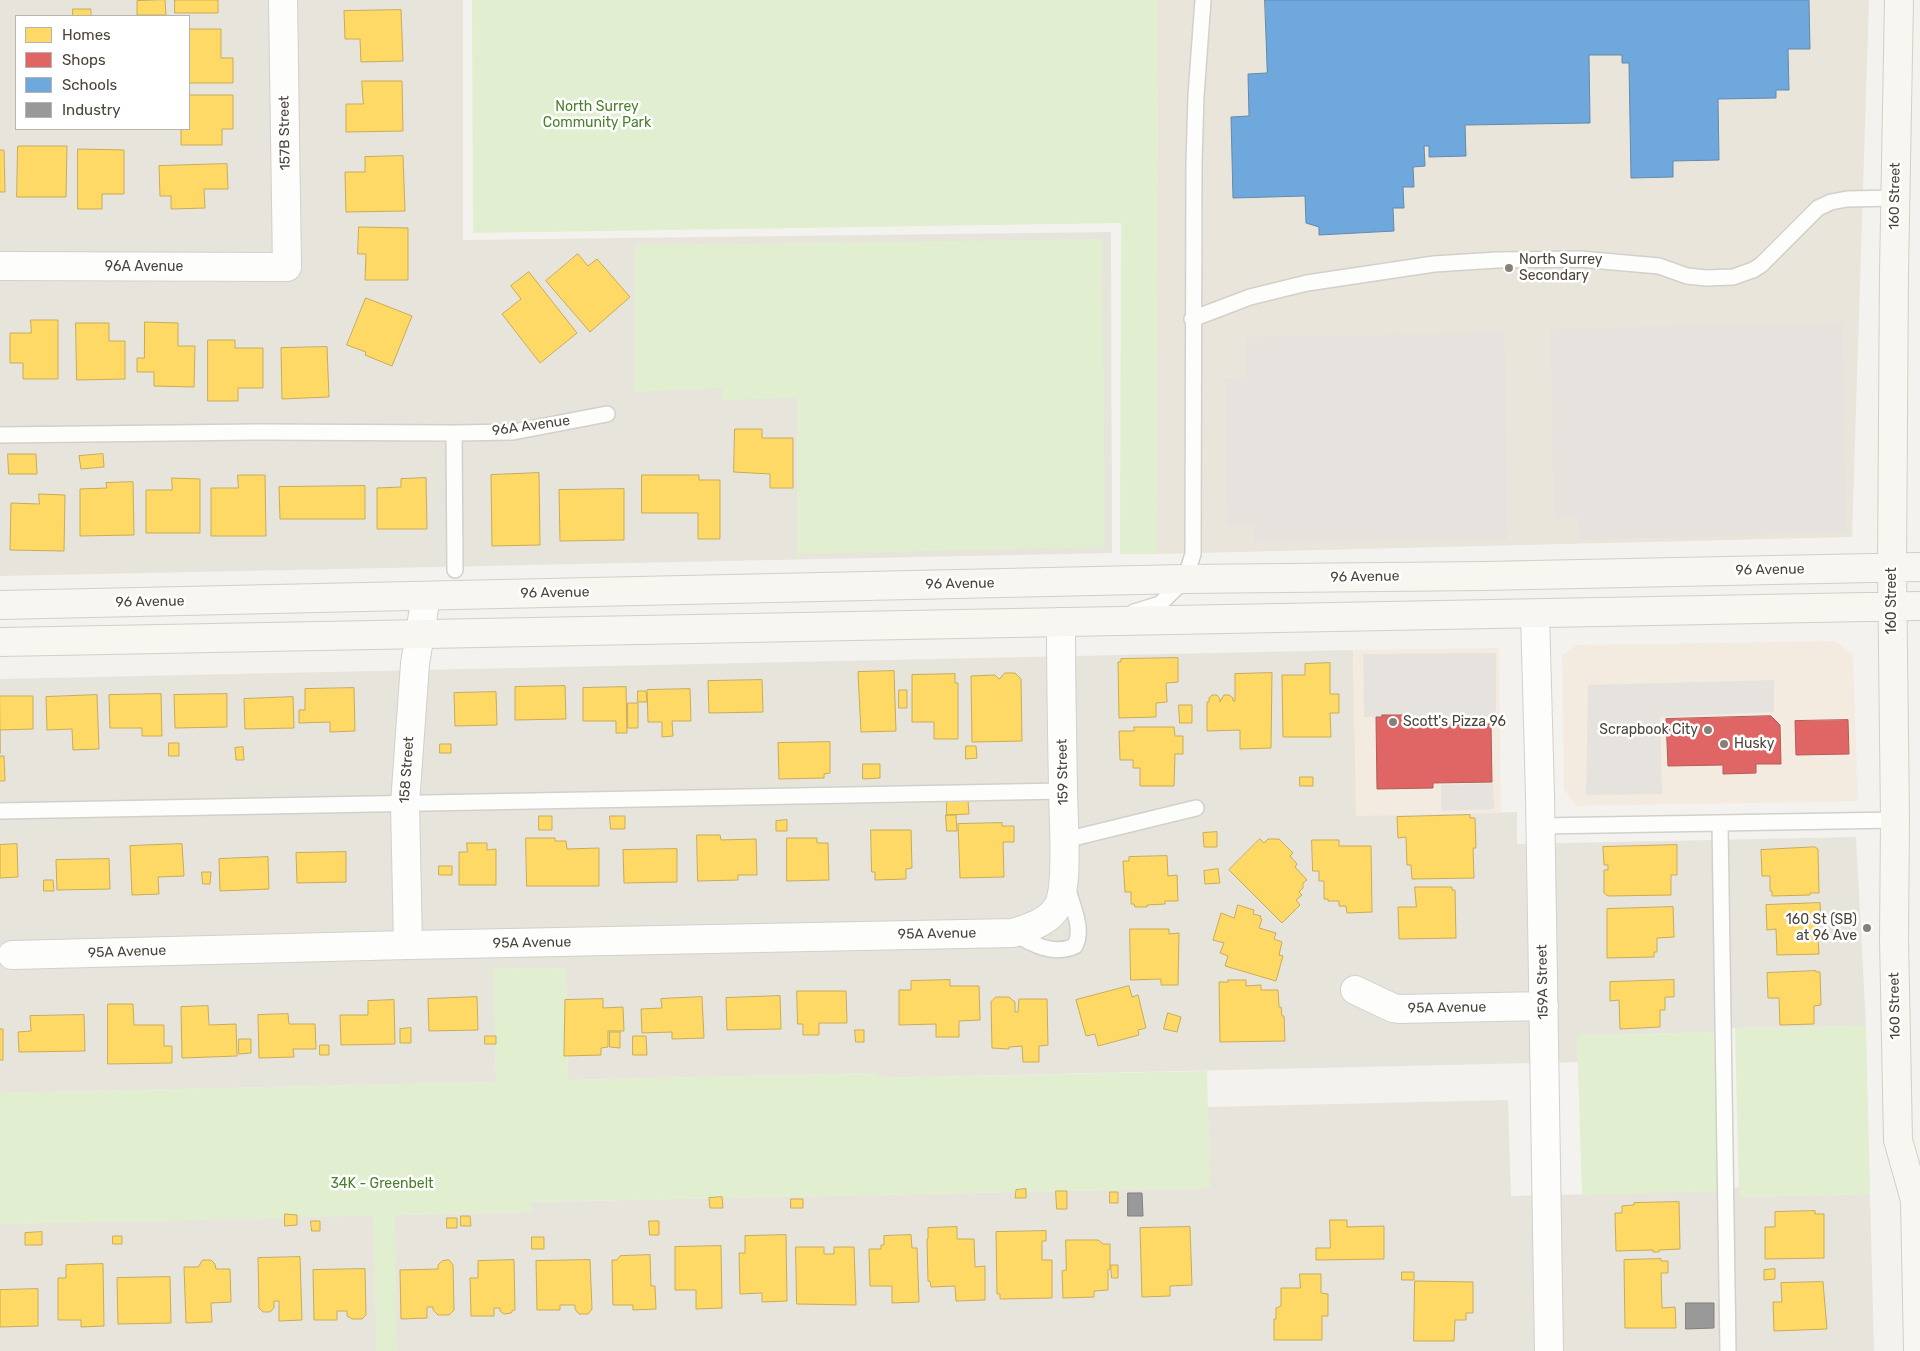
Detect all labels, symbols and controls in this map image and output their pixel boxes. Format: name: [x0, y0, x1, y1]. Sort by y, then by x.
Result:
legend: [15, 15, 190, 130]
text: Homes: [62, 26, 111, 44]
text: Shops: [62, 51, 106, 69]
text: Schools: [62, 76, 117, 94]
street label: 157B Street: [276, 95, 294, 171]
park label: North Surrey Community Park: [543, 99, 651, 132]
text: Industry: [62, 101, 121, 119]
street label: 160 Street: [1886, 162, 1904, 230]
place label: North Surrey Secondary: [1519, 252, 1602, 284]
street label: 96A Avenue: [105, 259, 183, 275]
marker: North Surrey Secondary: [1503, 262, 1515, 274]
street label: 96A Avenue: [491, 412, 571, 440]
street label: 96 Avenue: [1735, 561, 1805, 579]
street label: 160 Street: [1884, 567, 1900, 635]
street label: 96 Avenue: [1330, 568, 1400, 586]
street label: 96 Avenue: [925, 575, 995, 593]
street label: 96 Avenue: [520, 584, 590, 602]
street label: 96 Avenue: [115, 593, 185, 611]
place label: Scott's Pizza 96: [1403, 714, 1506, 730]
marker: Scott's Pizza 96: [1387, 716, 1399, 728]
place label: Scrapbook City: [1599, 722, 1698, 738]
marker: Scrapbook City: [1702, 724, 1714, 736]
street label: 158 Street: [396, 736, 418, 804]
place label: Husky: [1734, 736, 1775, 752]
marker: Husky: [1718, 738, 1730, 750]
street label: 159 Street: [1054, 739, 1072, 805]
place label: 160 St (SB) at 96 Ave: [1786, 912, 1857, 944]
marker: 160 St (SB) at 96 Ave: [1861, 922, 1873, 934]
street label: 95A Avenue: [898, 925, 976, 943]
street label: 95A Avenue: [493, 934, 571, 952]
street label: 95A Avenue: [87, 942, 167, 962]
street label: 159A Street: [1534, 944, 1552, 1020]
street label: 160 Street: [1886, 972, 1904, 1040]
street label: 95A Avenue: [1408, 999, 1486, 1017]
park label: 34K - Greenbelt: [330, 1176, 434, 1192]

